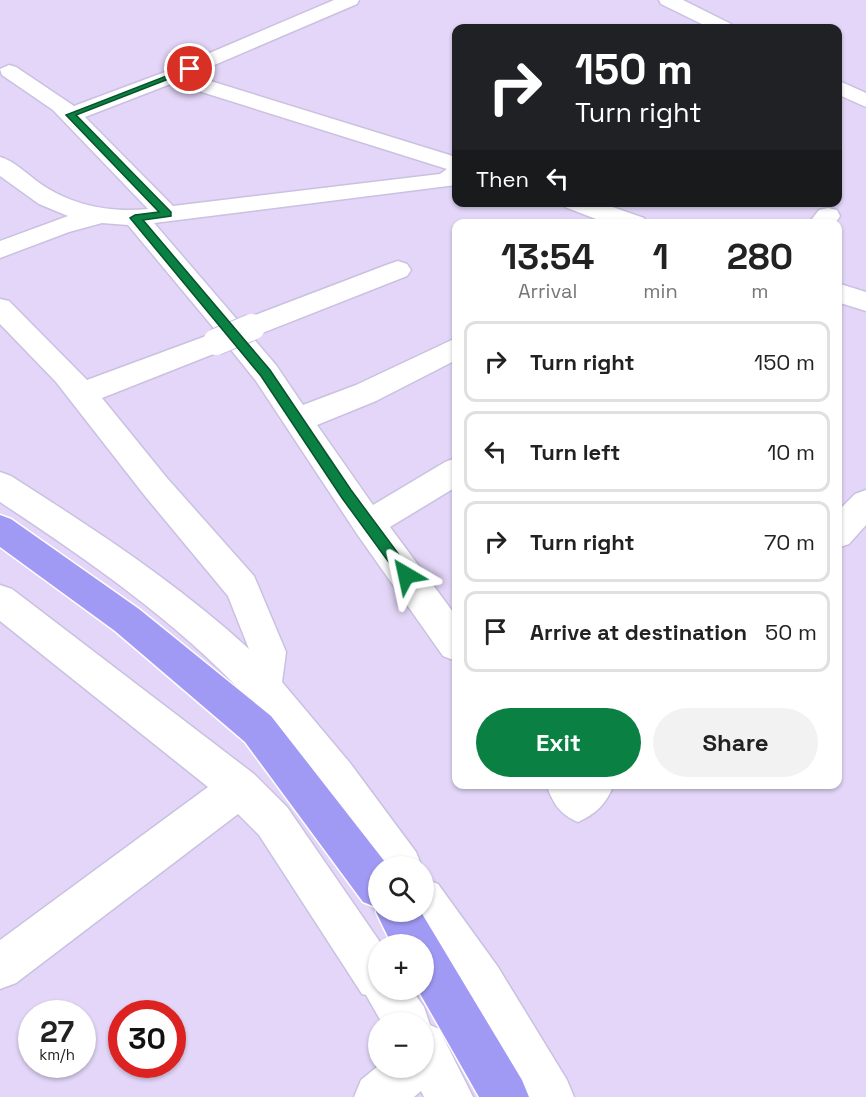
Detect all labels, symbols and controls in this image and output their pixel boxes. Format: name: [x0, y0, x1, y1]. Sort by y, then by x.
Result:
pin: [164, 43, 215, 94]
text: 150 m: [575, 43, 693, 96]
icon: right: [476, 48, 554, 126]
icon: arrive: [173, 52, 206, 85]
text: Turn right: [575, 95, 702, 130]
icon: left: [541, 162, 574, 195]
text: Then: [476, 165, 529, 193]
text: 13:54: [501, 234, 594, 280]
text: 1: [652, 234, 669, 280]
text: 280: [727, 234, 793, 280]
text: Arrival: [518, 278, 577, 304]
text: min: [643, 278, 678, 304]
text: m: [751, 278, 768, 304]
icon: right: [479, 345, 512, 378]
text: Turn right: [530, 348, 635, 376]
text: 150 m: [754, 348, 815, 376]
icon: left: [479, 435, 512, 468]
text: Turn left: [530, 438, 620, 466]
text: 10 m: [767, 438, 815, 466]
icon: right: [479, 525, 512, 558]
text: Turn right: [530, 528, 635, 556]
text: 70 m: [764, 528, 815, 556]
position arrow: [374, 543, 438, 607]
icon: arrive: [479, 615, 512, 648]
text: Arrive at destination: [530, 618, 747, 646]
text: 50 m: [765, 618, 817, 646]
button: Exit: [476, 708, 641, 777]
button: Share: [653, 708, 818, 777]
map controls: [368, 856, 434, 1078]
button: search: [368, 856, 434, 922]
button: +: [368, 934, 434, 1000]
speed limit sign: 30: [108, 1000, 186, 1078]
text: 27: [40, 1012, 74, 1051]
button: −: [368, 1012, 434, 1078]
text: km/h: [39, 1045, 75, 1064]

